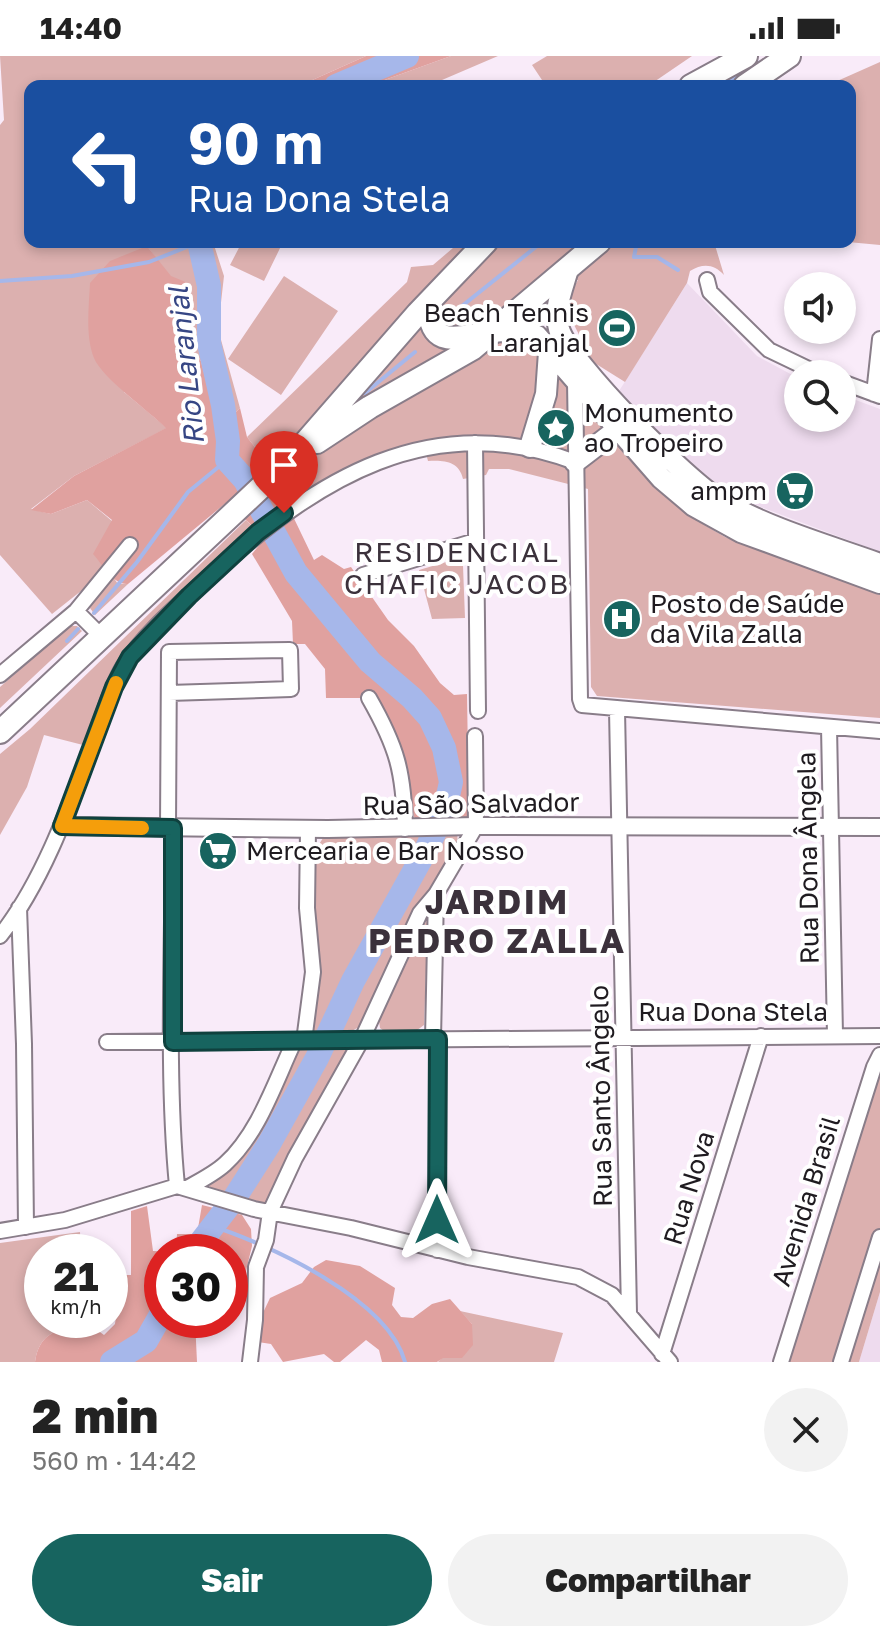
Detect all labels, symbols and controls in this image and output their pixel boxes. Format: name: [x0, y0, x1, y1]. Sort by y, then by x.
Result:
text: 14:40: [40, 10, 122, 46]
text: 90 m: [188, 109, 323, 176]
icon: left: [56, 112, 160, 216]
text: Rua Dona Stela: [188, 177, 451, 220]
map controls: [784, 272, 856, 432]
button: sound: [784, 272, 856, 344]
water label: Rio Laranjal: [161, 285, 210, 447]
place label: Beach Tennis Laranjal: [424, 297, 589, 358]
sports icon: Beach Tennis Laranjal: [596, 307, 638, 349]
button: search: [784, 360, 856, 432]
place label: Monumento ao Tropeiro: [584, 397, 734, 458]
place icon: Monumento ao Tropeiro: [535, 407, 577, 449]
pin: [250, 431, 318, 513]
icon: arrive: [262, 443, 306, 487]
supermarket icon: ampm: [774, 470, 816, 512]
place label: ampm: [690, 475, 767, 506]
district label: RESIDENCIAL CHAFIC JACOB: [344, 535, 570, 600]
place label: Posto de Saúde da Vila Zalla: [650, 588, 844, 649]
hospital icon: Posto de Saúde da Vila Zalla: [601, 598, 643, 640]
street label: Rua Dona Ângela: [790, 751, 825, 965]
street label: Rua São Salvador: [362, 786, 580, 821]
supermarket icon: Mercearia e Bar Nosso: [197, 830, 239, 872]
place label: Mercearia e Bar Nosso: [246, 835, 524, 866]
district label: JARDIM PEDRO ZALLA: [368, 881, 626, 960]
street label: Rua Santo Ângelo: [583, 985, 618, 1207]
street label: Rua Dona Stela: [638, 996, 828, 1027]
street label: Avenida Brasil: [765, 1112, 846, 1290]
street label: Rua Nova: [657, 1127, 721, 1249]
position arrow: [395, 1178, 479, 1262]
speed limit sign: 30: [144, 1234, 248, 1338]
text: 21: [54, 1252, 99, 1300]
text: km/h: [51, 1294, 101, 1318]
text: 2 min: [32, 1386, 158, 1444]
button: close: [764, 1388, 848, 1472]
text: 560 m · 14:42: [32, 1445, 196, 1476]
button: Sair: [32, 1534, 432, 1626]
button: Compartilhar: [448, 1534, 848, 1626]

